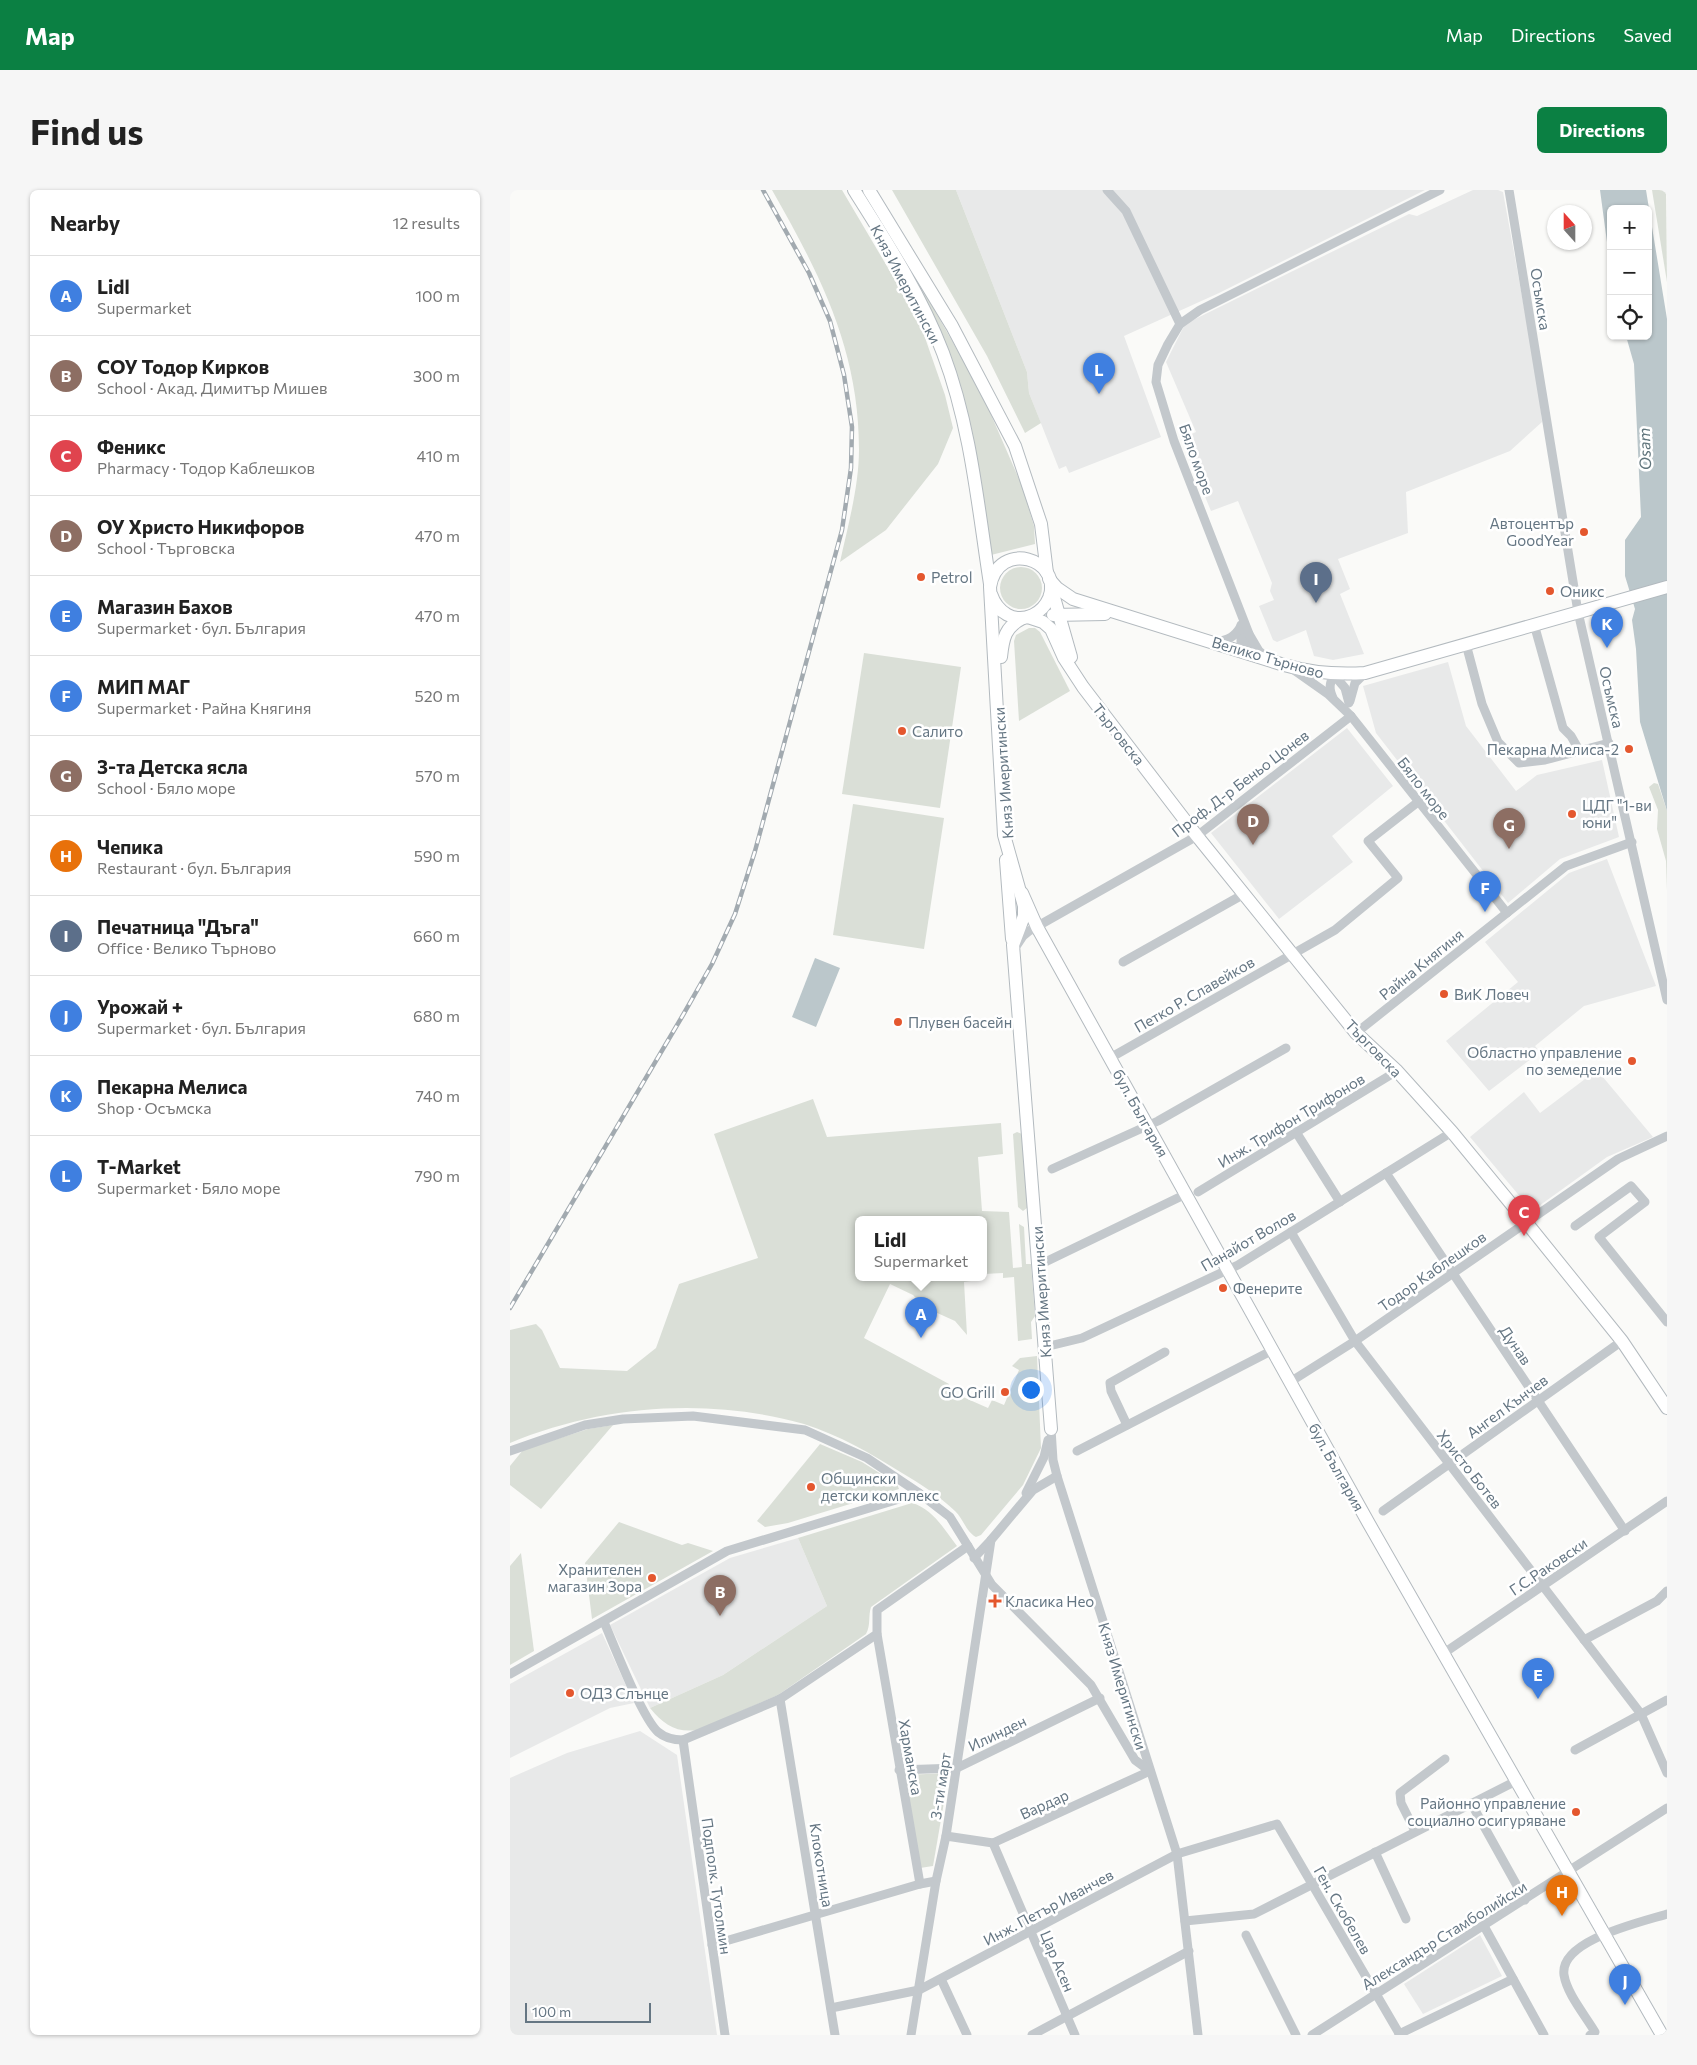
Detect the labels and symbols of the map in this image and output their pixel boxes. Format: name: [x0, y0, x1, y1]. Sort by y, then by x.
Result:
north arrow: [1547, 205, 1592, 250]
street label: Княз Имеритински: [867, 221, 945, 347]
street label: Осъмска: [1527, 267, 1555, 331]
pin: L: [1083, 353, 1115, 394]
street label: Бяло море: [1176, 421, 1218, 497]
water label: Osam: [1634, 427, 1654, 471]
place label: Автоцентър GoodYear: [1489, 514, 1574, 549]
marker: Автоцентър GoodYear: [1578, 526, 1590, 538]
pin: I: [1300, 562, 1332, 603]
place label: Petrol: [931, 568, 973, 586]
marker: Petrol: [915, 571, 927, 583]
place label: Оникс: [1560, 582, 1605, 600]
marker: Оникс: [1544, 585, 1556, 597]
pin: K: [1591, 607, 1623, 648]
street label: Велико Търново: [1210, 632, 1326, 682]
street label: Осъмска: [1596, 664, 1628, 730]
street label: Търговска: [1089, 699, 1149, 769]
street label: Княз Имеритински: [989, 706, 1017, 840]
place label: Салито: [912, 722, 963, 740]
marker: Салито: [896, 725, 908, 737]
street label: Проф. Д-р Беньо Цонев: [1168, 726, 1312, 840]
place label: Пекарна Мелиса-2: [1487, 740, 1619, 758]
marker: Пекарна Мелиса-2: [1623, 743, 1635, 755]
street label: Бяло море: [1394, 753, 1454, 823]
place label: ЦДГ "1-ви юни": [1582, 796, 1652, 831]
pin: D: [1237, 804, 1269, 845]
pin: G: [1493, 808, 1525, 849]
marker: ЦДГ "1-ви юни": [1566, 808, 1578, 820]
pin: F: [1469, 871, 1501, 912]
street label: Райна Княгиня: [1375, 925, 1467, 1003]
street label: Петко Р. Славейков: [1131, 952, 1257, 1036]
place label: ВиК Ловеч: [1454, 985, 1529, 1003]
marker: ВиК Ловеч: [1438, 988, 1450, 1000]
place label: Плувен басейн: [908, 1013, 1012, 1031]
street label: Търговска: [1342, 1015, 1406, 1081]
marker: Плувен басейн: [892, 1016, 904, 1028]
place label: Областно управление по земеделие: [1467, 1043, 1622, 1078]
marker: Областно управление по земеделие: [1626, 1055, 1638, 1067]
street label: бул. България: [1109, 1066, 1173, 1160]
street label: Инж. Трифон Трифонов: [1214, 1069, 1368, 1171]
pin: C: [1508, 1195, 1540, 1236]
street label: Панайот Волов: [1197, 1205, 1299, 1275]
street label: Княз Имеритински: [1027, 1225, 1055, 1359]
street label: Тодор Каблешков: [1375, 1227, 1489, 1315]
place label: Фенерите: [1233, 1279, 1302, 1297]
marker: Фенерите: [1217, 1282, 1229, 1294]
pin: A: [905, 1297, 937, 1338]
street label: Дунав: [1496, 1322, 1536, 1368]
street label: Ангел Кънчев: [1463, 1371, 1551, 1441]
your location: [1018, 1377, 1044, 1403]
place label: GO Grill: [940, 1383, 995, 1401]
marker: GO Grill: [999, 1386, 1011, 1398]
street label: бул. България: [1305, 1420, 1369, 1514]
street label: Христо Ботев: [1434, 1426, 1506, 1512]
place label: Общински детски комплекс: [821, 1469, 939, 1504]
marker: Общински детски комплекс: [805, 1481, 817, 1493]
street label: Г.С.Раковски: [1506, 1533, 1590, 1599]
place label: Хранителен магазин Зора: [548, 1560, 642, 1595]
marker: Хранителен магазин Зора: [646, 1572, 658, 1584]
pin: B: [704, 1575, 736, 1616]
place label: Класика Нео: [1005, 1592, 1094, 1610]
marker: Класика Нео: [989, 1595, 1001, 1607]
street label: Княз Имеритински: [1095, 1620, 1151, 1752]
pin: E: [1522, 1658, 1554, 1699]
place label: ОДЗ Слънце: [580, 1684, 669, 1702]
marker: ОДЗ Слънце: [564, 1687, 576, 1699]
street label: Илинден: [965, 1711, 1029, 1755]
street label: Харманска: [895, 1718, 927, 1796]
street label: 3-ти март: [926, 1751, 954, 1821]
street label: Вардар: [1017, 1785, 1071, 1823]
place label: Районно управление социално осигуряване: [1407, 1794, 1566, 1829]
marker: Районно управление социално осигуряване: [1570, 1806, 1582, 1818]
street label: Подполк. Тутолмин: [698, 1816, 736, 1956]
street label: Клокотница: [806, 1822, 838, 1908]
street label: Ген. Скобелев: [1311, 1863, 1375, 1957]
street label: Инж. Петър Иванчев: [980, 1865, 1116, 1949]
pin: H: [1546, 1875, 1578, 1916]
street label: Александър Стамболийски: [1358, 1877, 1530, 1993]
street label: Цар Асен: [1037, 1928, 1079, 1994]
pin: J: [1609, 1964, 1641, 2005]
scale bar: [525, 2000, 651, 2023]

